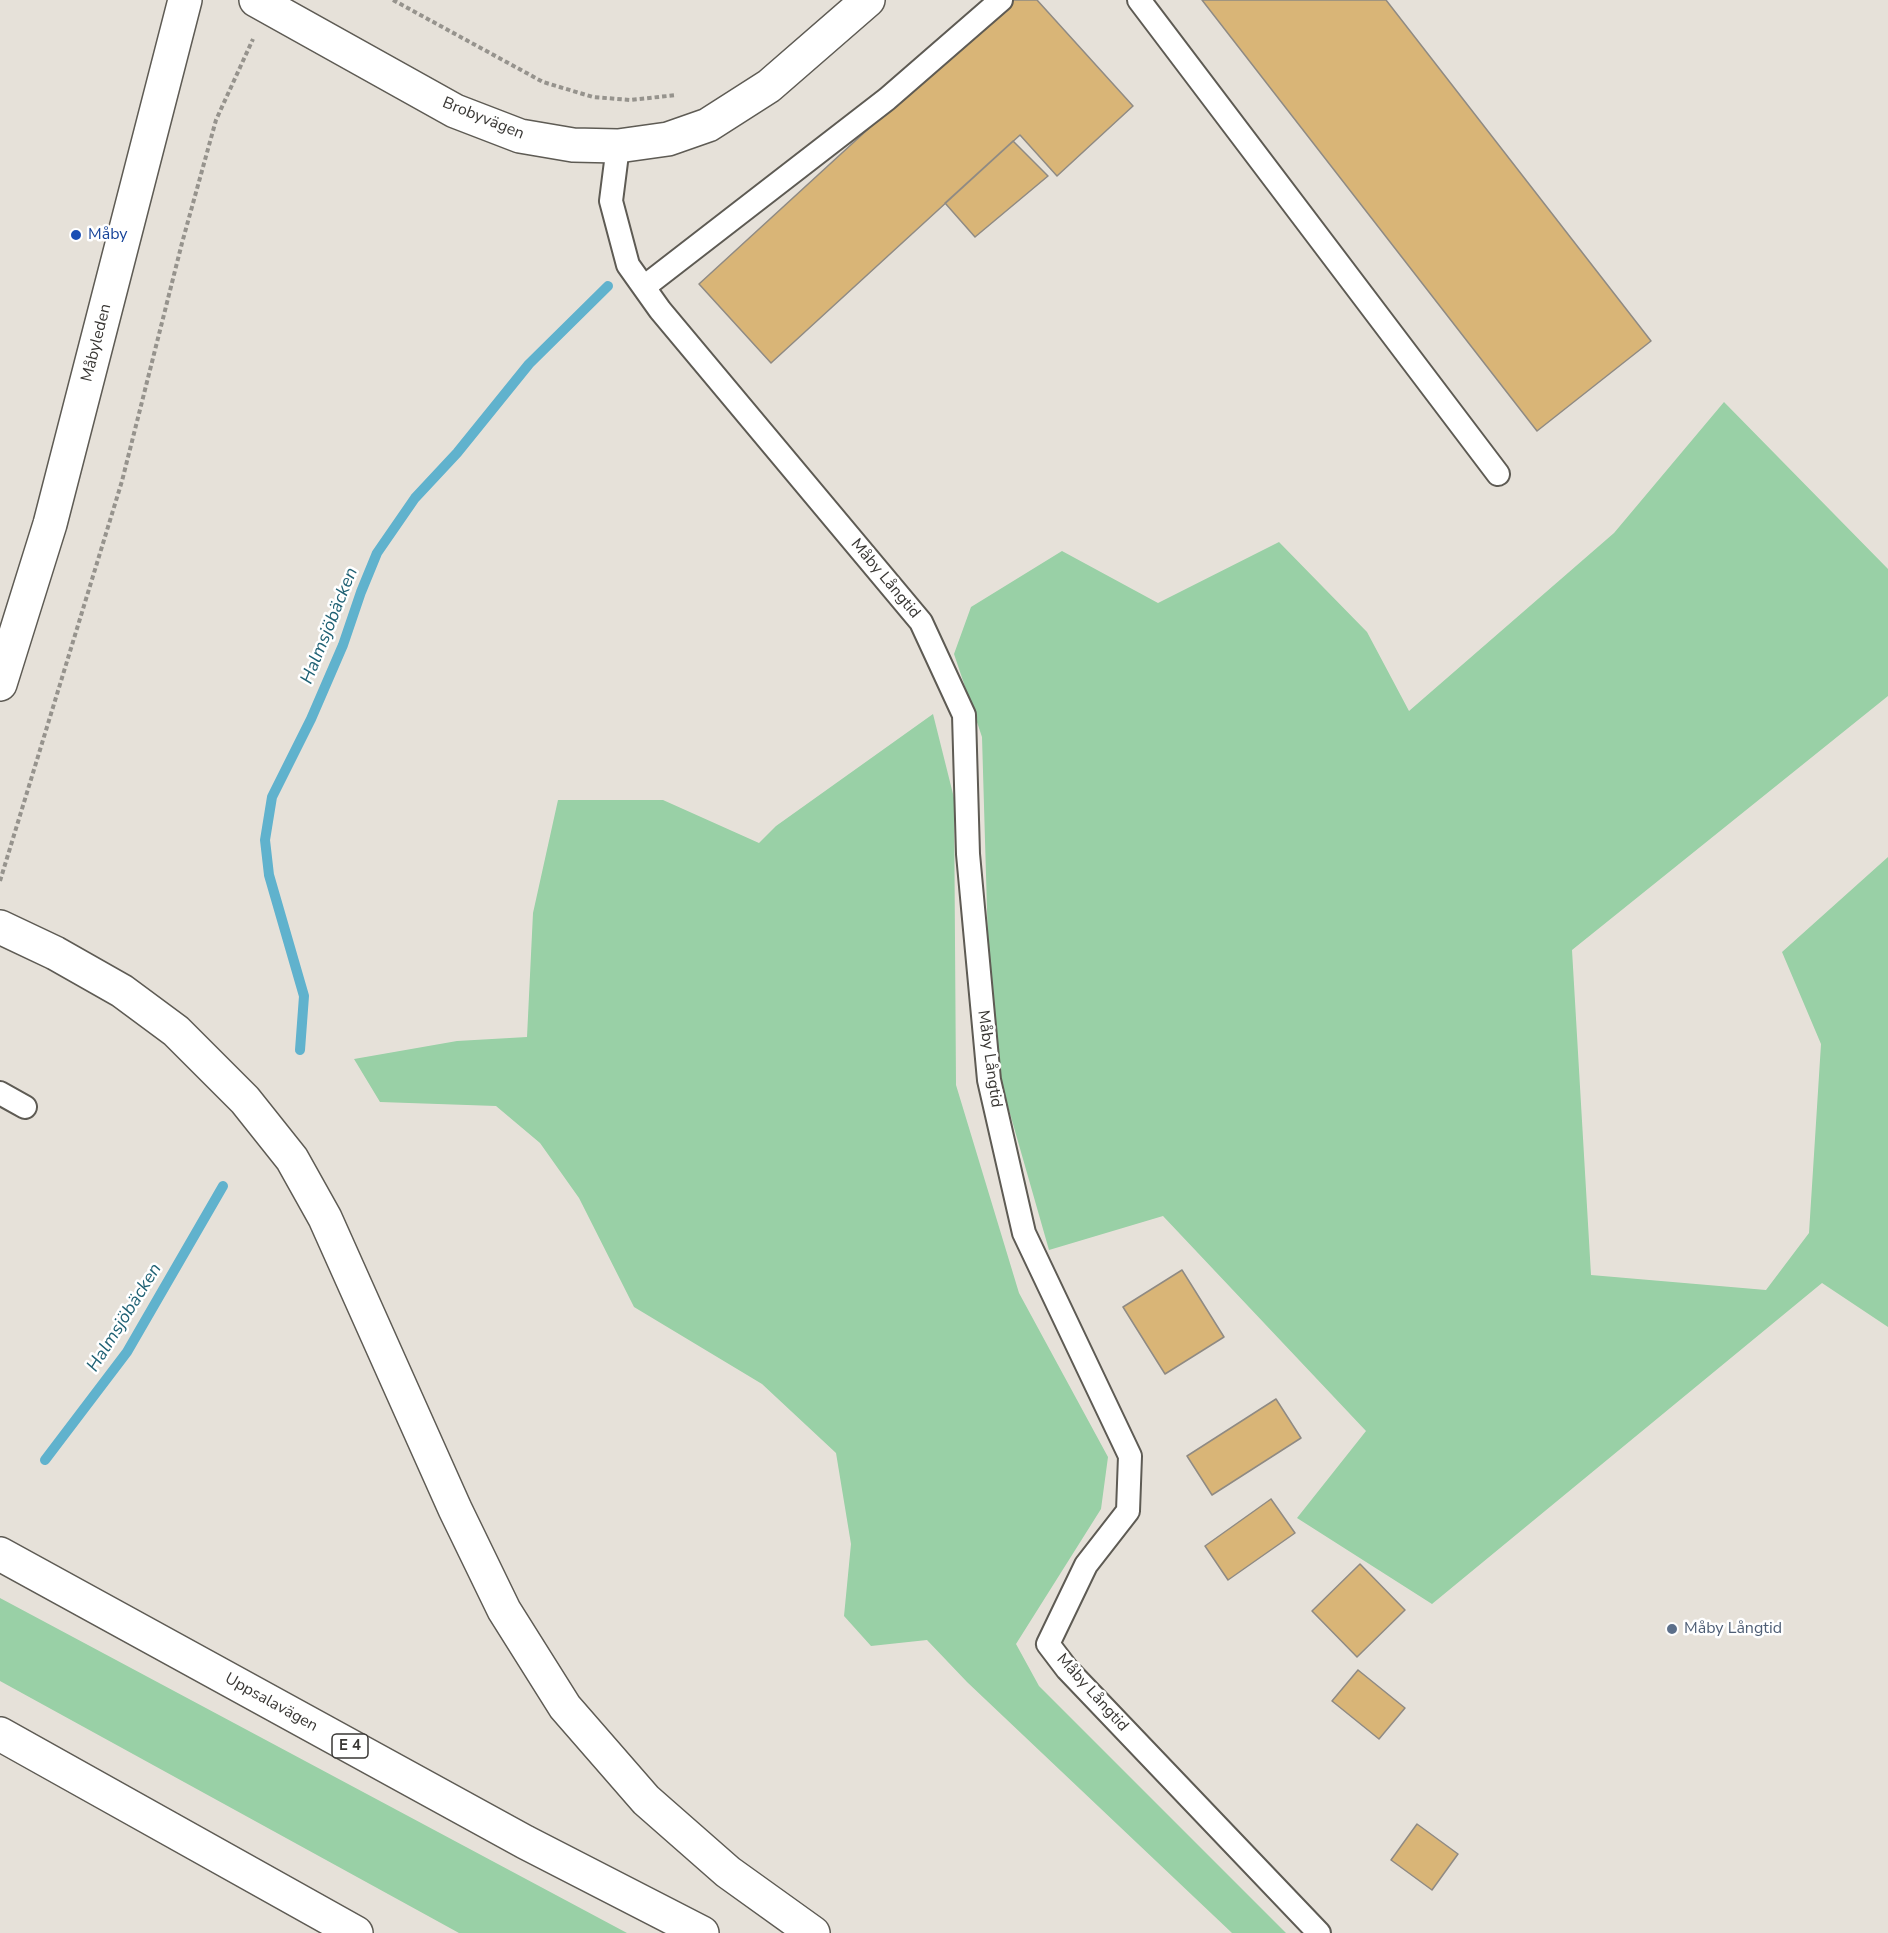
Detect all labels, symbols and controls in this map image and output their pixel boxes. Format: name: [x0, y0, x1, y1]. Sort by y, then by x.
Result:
street label: Brobyvägen: [439, 94, 527, 144]
place label: Måby: [88, 225, 128, 245]
marker: Måby: [69, 228, 83, 242]
street label: Måbyleden: [78, 302, 116, 384]
street label: Måby Långtid: [846, 535, 924, 623]
water label: Halmsjöbäcken: [297, 565, 363, 687]
street label: Måby Långtid: [973, 1009, 1005, 1109]
water label: Halmsjöbäcken: [83, 1260, 167, 1376]
place label: Måby Långtid: [1684, 1619, 1782, 1639]
marker: Måby Långtid: [1665, 1622, 1679, 1636]
street label: Måby Långtid: [1052, 1650, 1132, 1736]
street label: Uppsalavägen: [221, 1670, 321, 1736]
road number: E 4: [332, 1734, 368, 1758]

